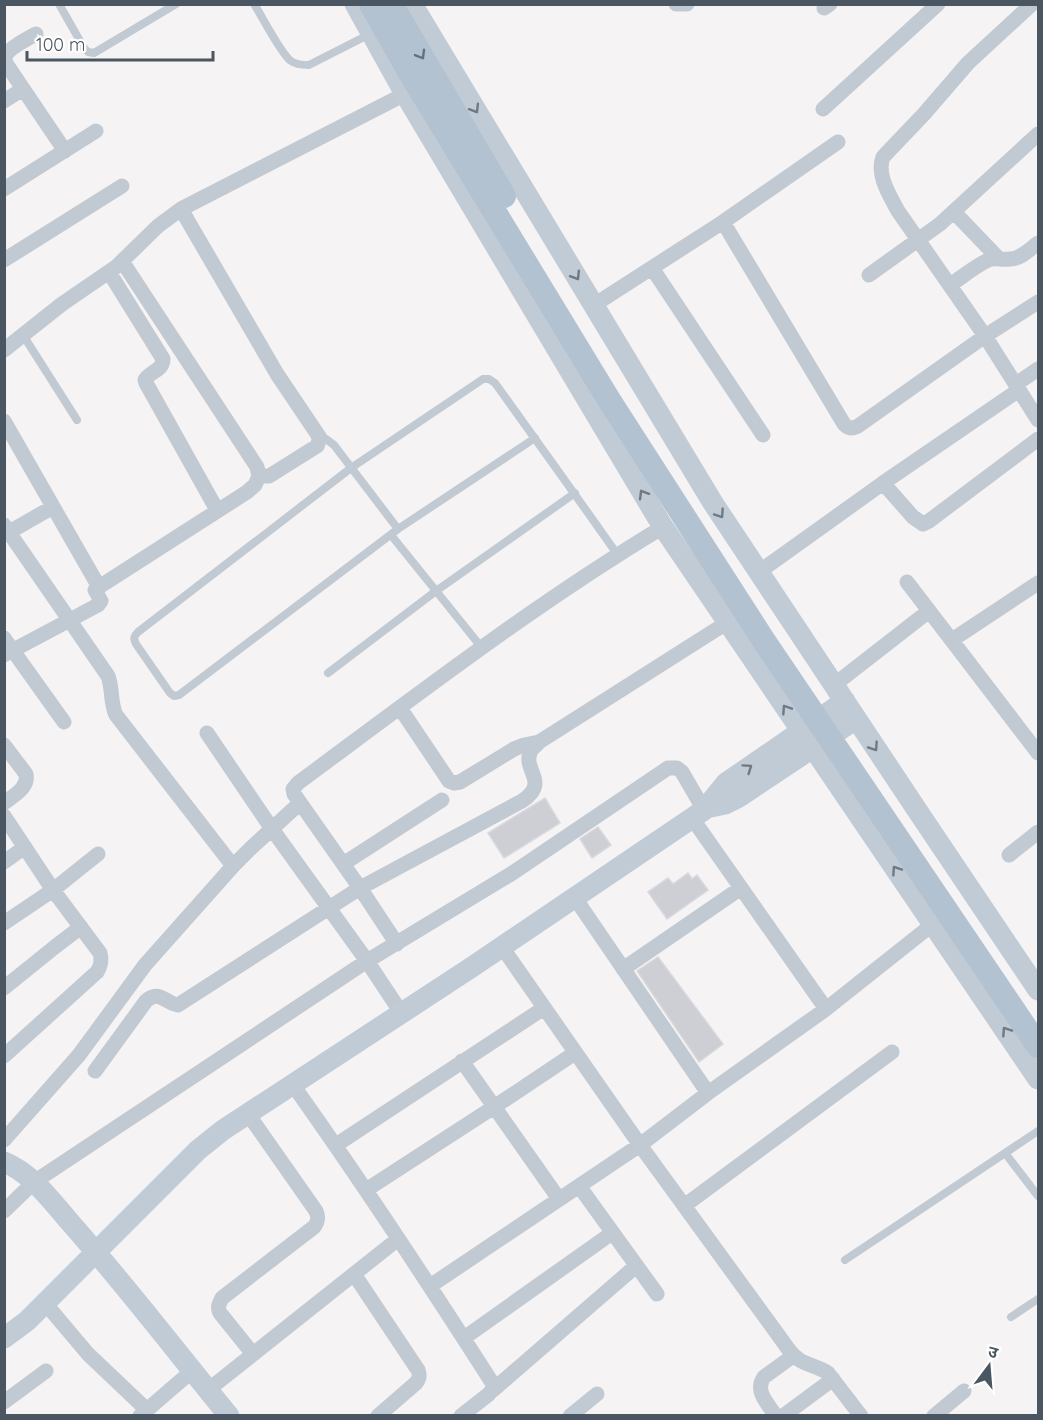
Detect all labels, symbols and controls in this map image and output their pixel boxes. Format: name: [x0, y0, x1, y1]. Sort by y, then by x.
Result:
scale bar: [27, 24, 213, 62]
text: 100 m: [36, 33, 85, 56]
one-way arrow: [413, 49, 425, 59]
one-way arrow: [467, 103, 479, 113]
one-way arrow: [568, 270, 580, 280]
one-way arrow: [639, 490, 650, 500]
one-way arrow: [713, 507, 724, 518]
one-way arrow: [782, 704, 793, 715]
one-way arrow: [867, 740, 878, 751]
one-way arrow: [742, 764, 753, 775]
one-way arrow: [892, 865, 903, 876]
one-way arrow: [1002, 1026, 1013, 1037]
north arrow: [959, 1336, 1019, 1396]
text: उ: [986, 1341, 1001, 1363]

